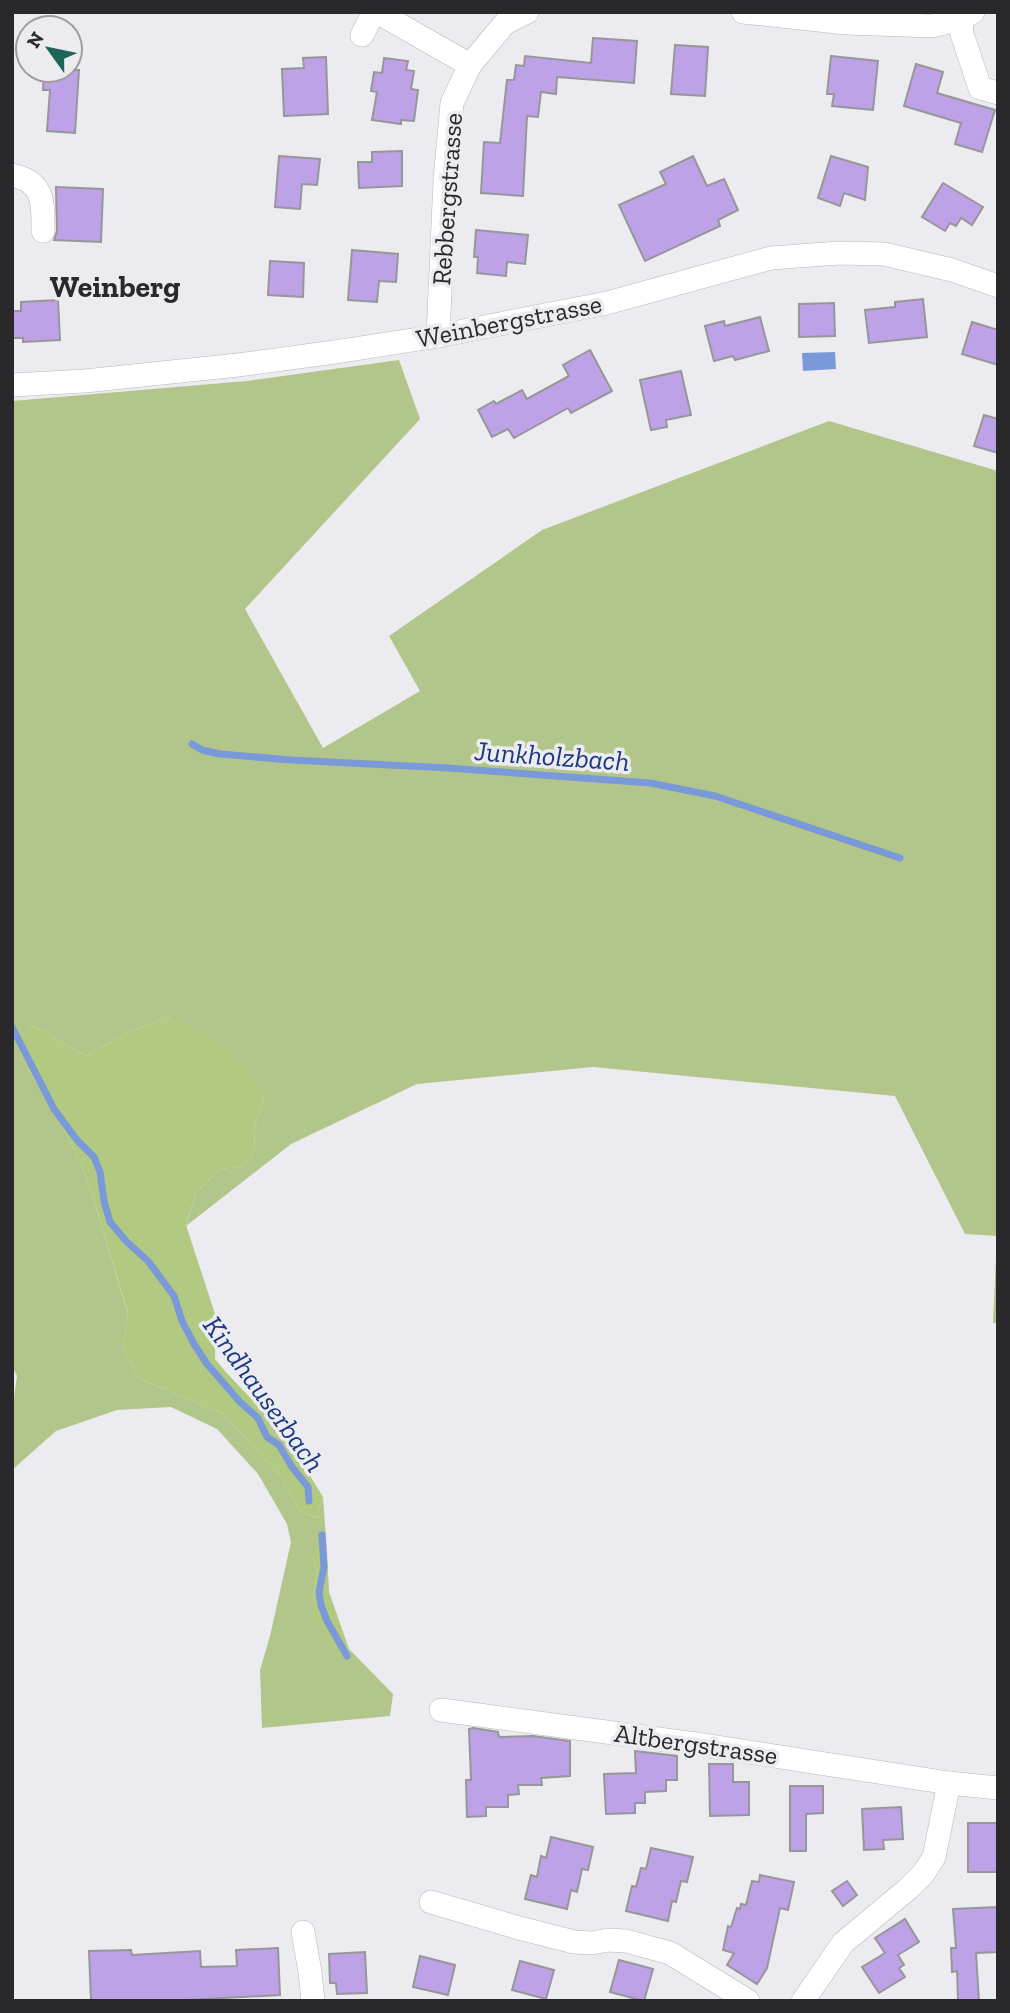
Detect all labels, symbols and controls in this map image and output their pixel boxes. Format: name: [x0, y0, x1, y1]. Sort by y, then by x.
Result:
north arrow: [14, 14, 84, 84]
text: N: [22, 28, 49, 52]
street label: Rebbergstrasse: [425, 112, 469, 286]
district label: Weinberg: [50, 269, 180, 305]
street label: Weinbergstrasse: [414, 287, 604, 355]
water label: Junkholzbach: [472, 734, 631, 778]
water label: Kindhauserbach: [196, 1310, 332, 1478]
street label: Altbergstrasse: [612, 1717, 780, 1771]

